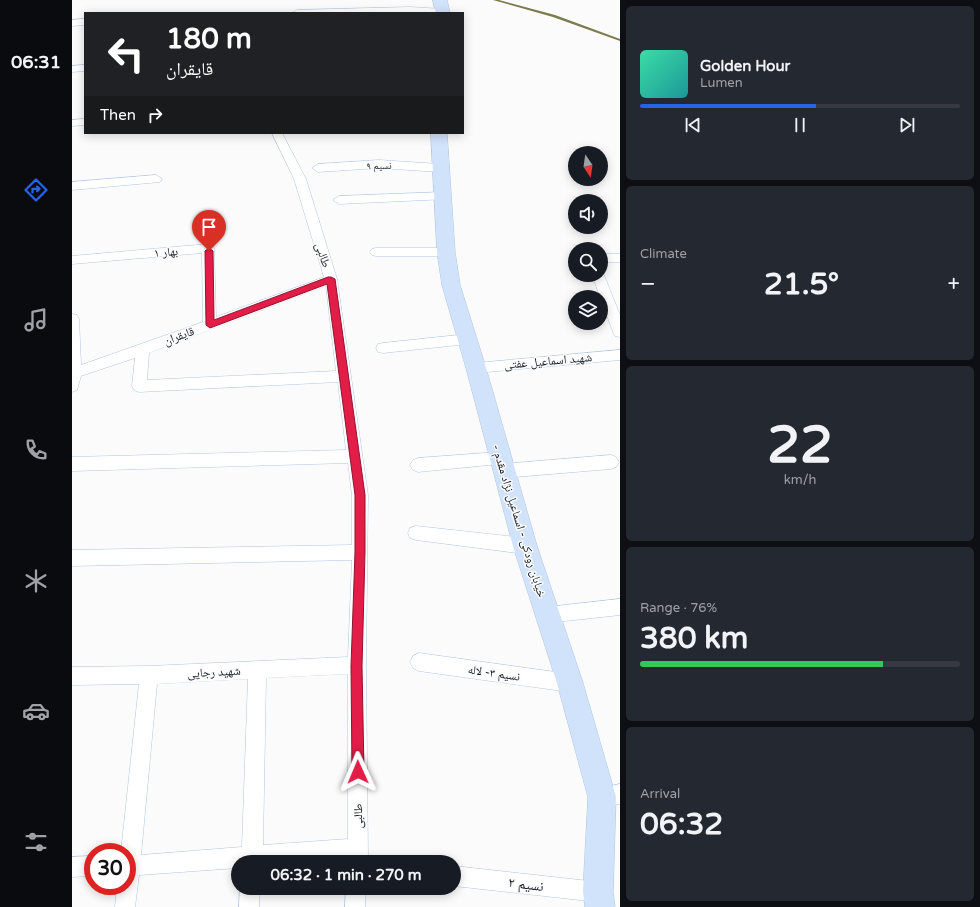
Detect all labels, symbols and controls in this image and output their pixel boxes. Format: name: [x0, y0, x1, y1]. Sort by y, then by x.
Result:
text: 180 m: [166, 22, 252, 56]
icon: left: [100, 28, 152, 80]
text: 06:31: [11, 51, 61, 73]
text: Golden Hour: [700, 57, 790, 75]
text: قایقران: [166, 58, 213, 80]
text: Lumen: [700, 75, 743, 91]
icon: right: [144, 104, 166, 126]
text: Then: [100, 106, 136, 124]
icon: previous: [682, 114, 704, 136]
icon: pause: [789, 114, 811, 136]
icon: next: [896, 114, 918, 136]
north arrow: [568, 146, 608, 186]
map controls: [568, 146, 608, 330]
street label: نسیم ۹: [366, 160, 392, 173]
icon: directions: [22, 176, 50, 204]
button: sound: [568, 194, 608, 234]
pin: [192, 210, 226, 251]
icon: arrive: [198, 216, 220, 238]
street label: طالبی: [312, 241, 334, 269]
button: search: [568, 242, 608, 282]
street label: بهار ۱: [153, 244, 179, 260]
text: Climate: [640, 246, 687, 262]
text: 21.5°: [764, 266, 839, 303]
text: −: [640, 271, 656, 297]
text: +: [948, 271, 960, 297]
button: layers: [568, 290, 608, 330]
icon: music: [22, 306, 50, 334]
street label: قایقران: [162, 324, 196, 348]
street label: شهید اسماعیل عفتی: [503, 350, 593, 372]
text: 22: [767, 414, 833, 477]
icon: phone: [22, 436, 50, 464]
street label: - خیابان رودکی - اسماعیل نژاد مقدم: [488, 443, 549, 600]
text: km/h: [784, 472, 816, 488]
icon: climate: [22, 567, 50, 595]
text: Range · 76%: [640, 600, 717, 616]
text: 380 km: [640, 620, 748, 657]
street label: نسیم ۳- لاله: [467, 662, 521, 685]
street label: شهید رجایی: [187, 664, 241, 681]
icon: car: [22, 697, 50, 725]
position arrow: [337, 751, 379, 793]
text: Arrival: [640, 786, 680, 802]
street label: طالبی: [351, 803, 366, 829]
text: 06:32: [640, 806, 723, 843]
icon: filters: [22, 828, 50, 856]
speed limit sign: 30: [84, 843, 136, 895]
text: 06:32 · 1 min · 270 m: [271, 866, 421, 884]
street label: نسیم ۲: [507, 874, 545, 896]

